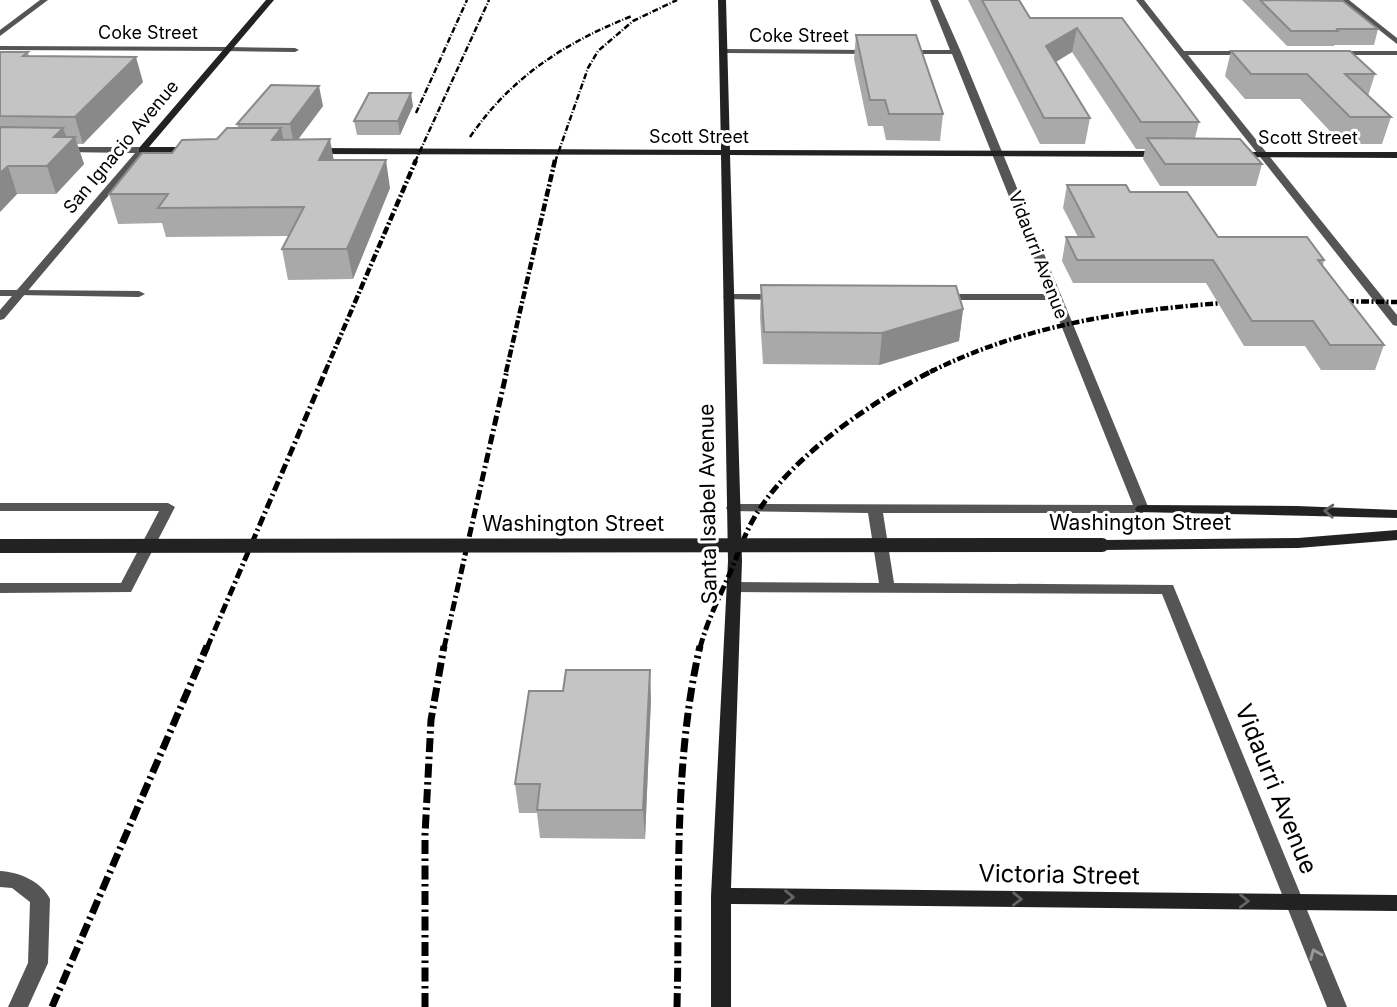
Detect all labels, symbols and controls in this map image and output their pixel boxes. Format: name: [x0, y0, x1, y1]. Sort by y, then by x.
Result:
street label: Coke Street: [98, 22, 198, 43]
street label: Coke Street: [749, 25, 849, 46]
street label: San Ignacio Avenue: [59, 76, 183, 218]
street label: Scott Street: [649, 126, 749, 147]
street label: Scott Street: [1258, 127, 1358, 148]
street label: Vidaurri Avenue: [1004, 188, 1073, 322]
street label: Santa Isabel Avenue: [693, 403, 722, 605]
one-way arrow: [1323, 504, 1334, 519]
street label: Washington Street: [1049, 510, 1231, 535]
street label: Washington Street: [482, 511, 664, 536]
street label: Vidaurri Avenue: [1229, 700, 1324, 878]
street label: Victoria Street: [978, 859, 1140, 890]
one-way arrow: [784, 889, 795, 904]
one-way arrow: [1012, 891, 1023, 907]
one-way arrow: [1240, 893, 1250, 909]
one-way arrow: [1310, 949, 1324, 961]

